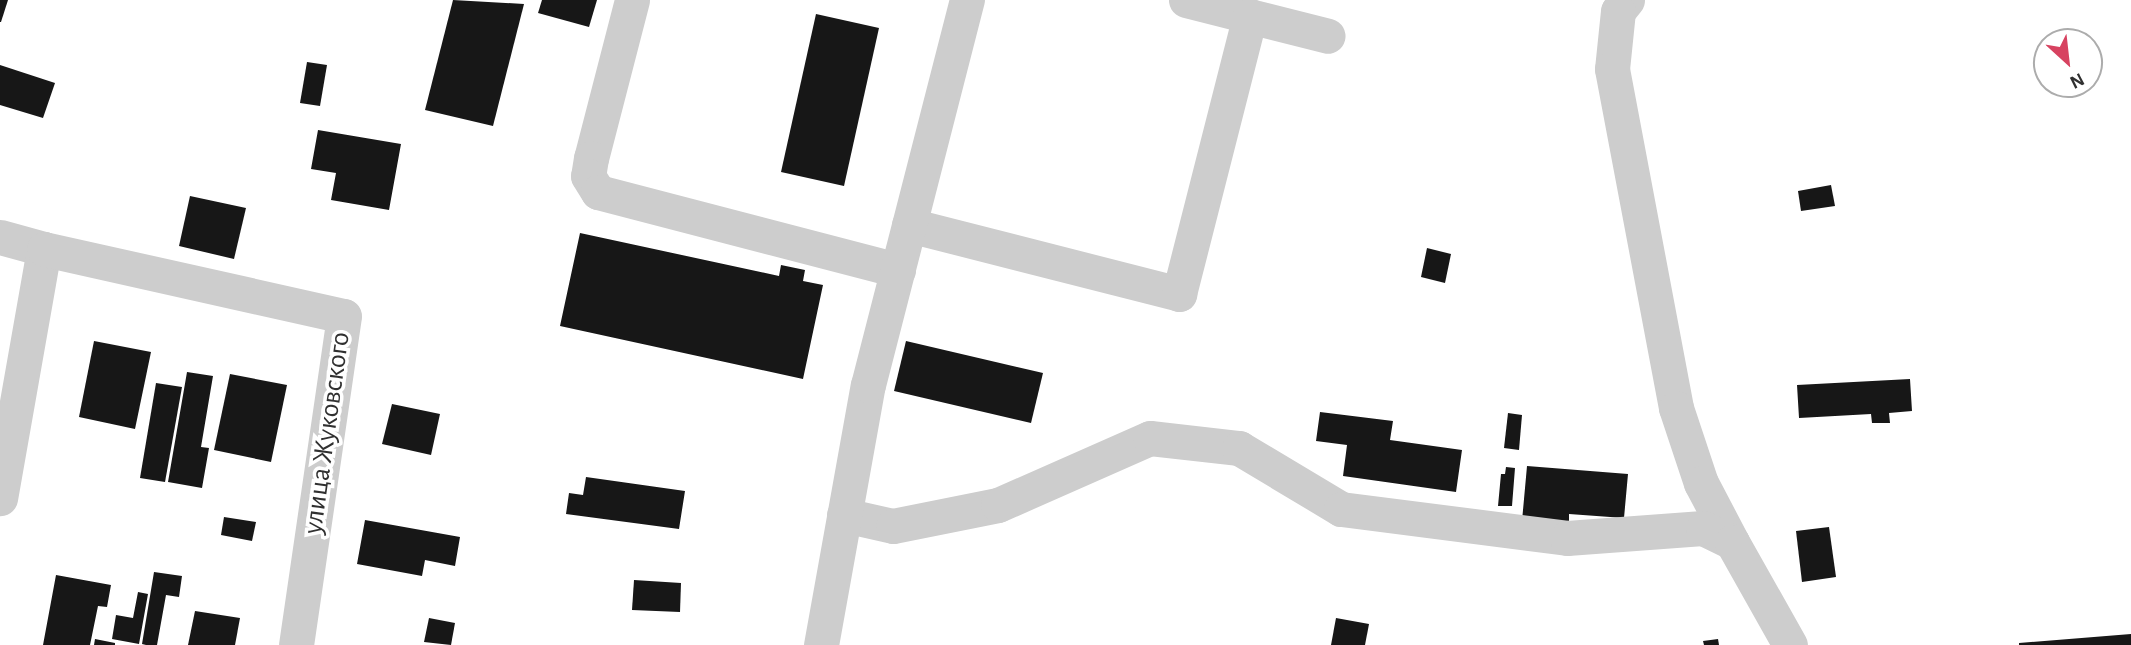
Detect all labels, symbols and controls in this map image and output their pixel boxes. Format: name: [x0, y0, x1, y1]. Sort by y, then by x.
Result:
north arrow: [2033, 28, 2103, 98]
text: N: [2067, 69, 2087, 92]
street label: улица Жуковского: [296, 330, 358, 536]

